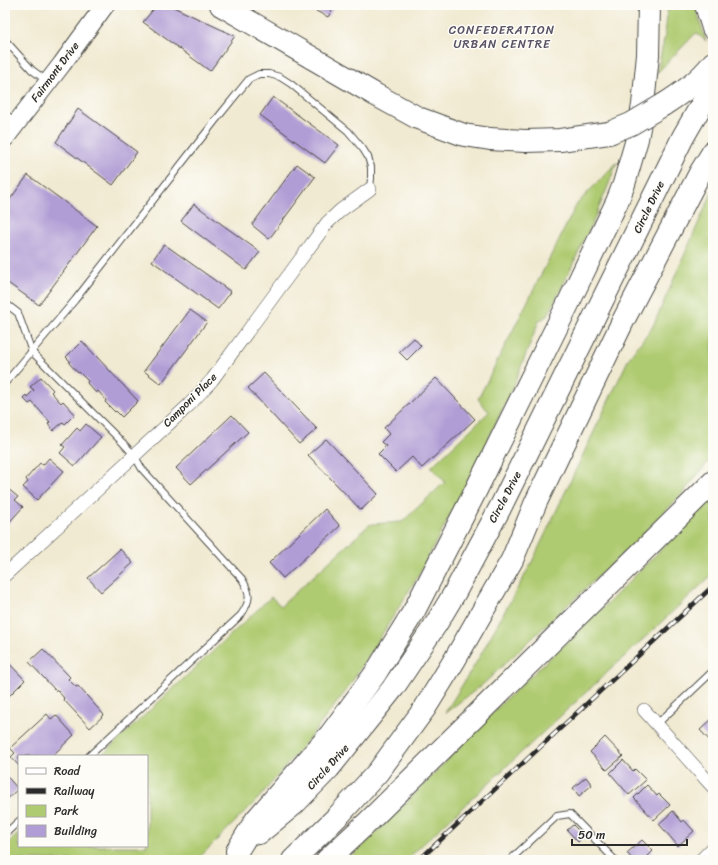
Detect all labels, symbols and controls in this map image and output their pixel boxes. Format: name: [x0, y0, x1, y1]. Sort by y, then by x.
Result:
district label: CONFEDERATION URBAN CENTRE: [449, 19, 555, 55]
street label: Fairmont Drive: [26, 37, 84, 106]
street label: Circle Drive: [628, 177, 670, 237]
street label: Camponi Place: [158, 368, 222, 432]
street label: Circle Drive: [483, 467, 527, 526]
street label: Circle Drive: [302, 739, 354, 794]
legend: [18, 755, 148, 847]
text: Road: [54, 760, 81, 782]
text: Railway: [54, 780, 95, 802]
text: Park: [54, 800, 79, 822]
text: Building: [54, 820, 97, 842]
scale bar: [572, 821, 687, 847]
text: 50 m: [578, 824, 605, 846]

